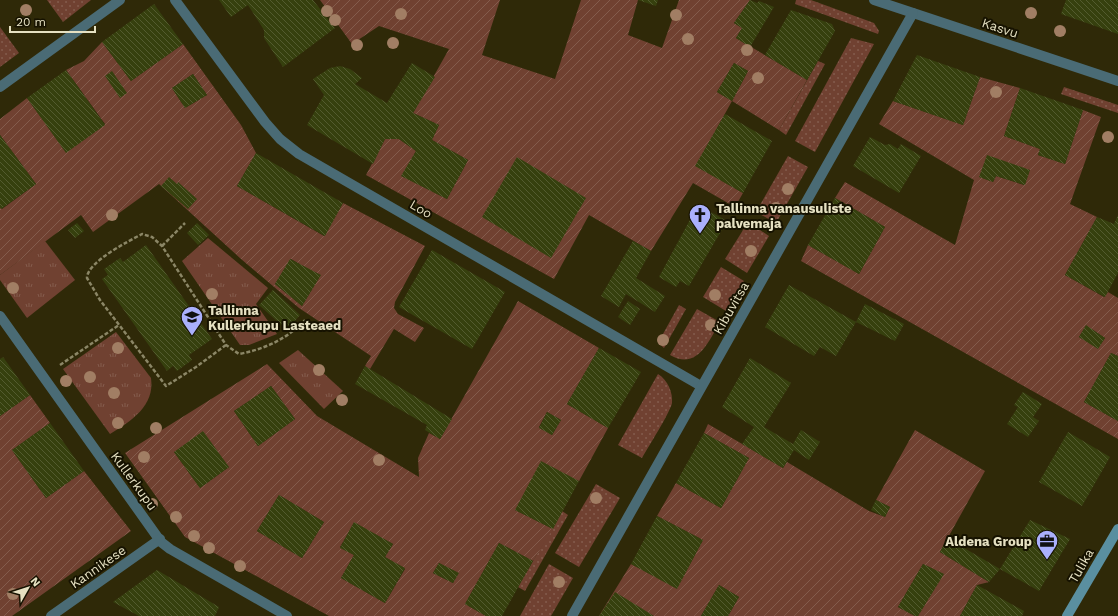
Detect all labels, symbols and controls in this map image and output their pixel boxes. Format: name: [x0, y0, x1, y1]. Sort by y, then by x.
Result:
scale bar: [10, 8, 95, 34]
text: 20 m: [16, 15, 46, 29]
street label: Kasvu: [980, 15, 1020, 41]
street label: Loo: [407, 197, 435, 221]
place label: Tallinna vanausuliste palvemaja: [716, 201, 852, 231]
church icon: Tallinna vanausuliste palvemaja: [687, 202, 713, 235]
street label: Kibuvitsa: [710, 279, 752, 337]
place label: Tallinna Kullerkupu Lasteaed: [208, 303, 341, 333]
school or university icon: Tallinna Kullerkupu Lasteaed: [179, 304, 205, 337]
street label: Kullerkupu: [108, 449, 160, 513]
office icon: Aldena Group: [1034, 528, 1060, 561]
place label: Aldena Group: [945, 534, 1032, 549]
street label: Kannikese: [67, 542, 129, 592]
street label: Tulika: [1065, 546, 1097, 586]
north arrow: [8, 568, 48, 608]
text: N: [28, 575, 43, 589]

